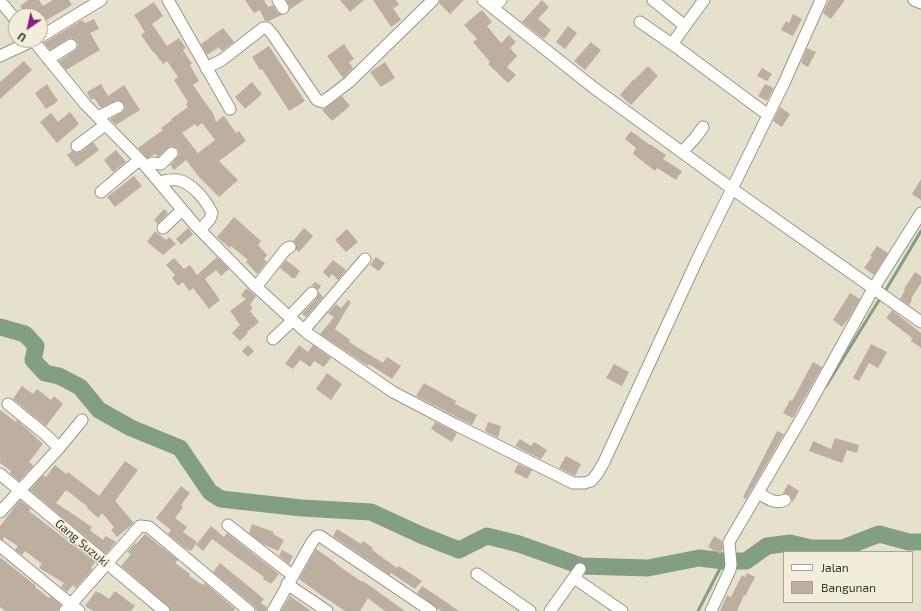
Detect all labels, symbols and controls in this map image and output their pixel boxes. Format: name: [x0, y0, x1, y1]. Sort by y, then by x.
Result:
north arrow: [8, 8, 48, 48]
text: U: [15, 30, 28, 45]
street label: Gang Suzuki: [52, 516, 112, 570]
legend: [783, 551, 913, 603]
text: Jalan: [821, 560, 849, 574]
text: Bangunan: [821, 580, 876, 594]

